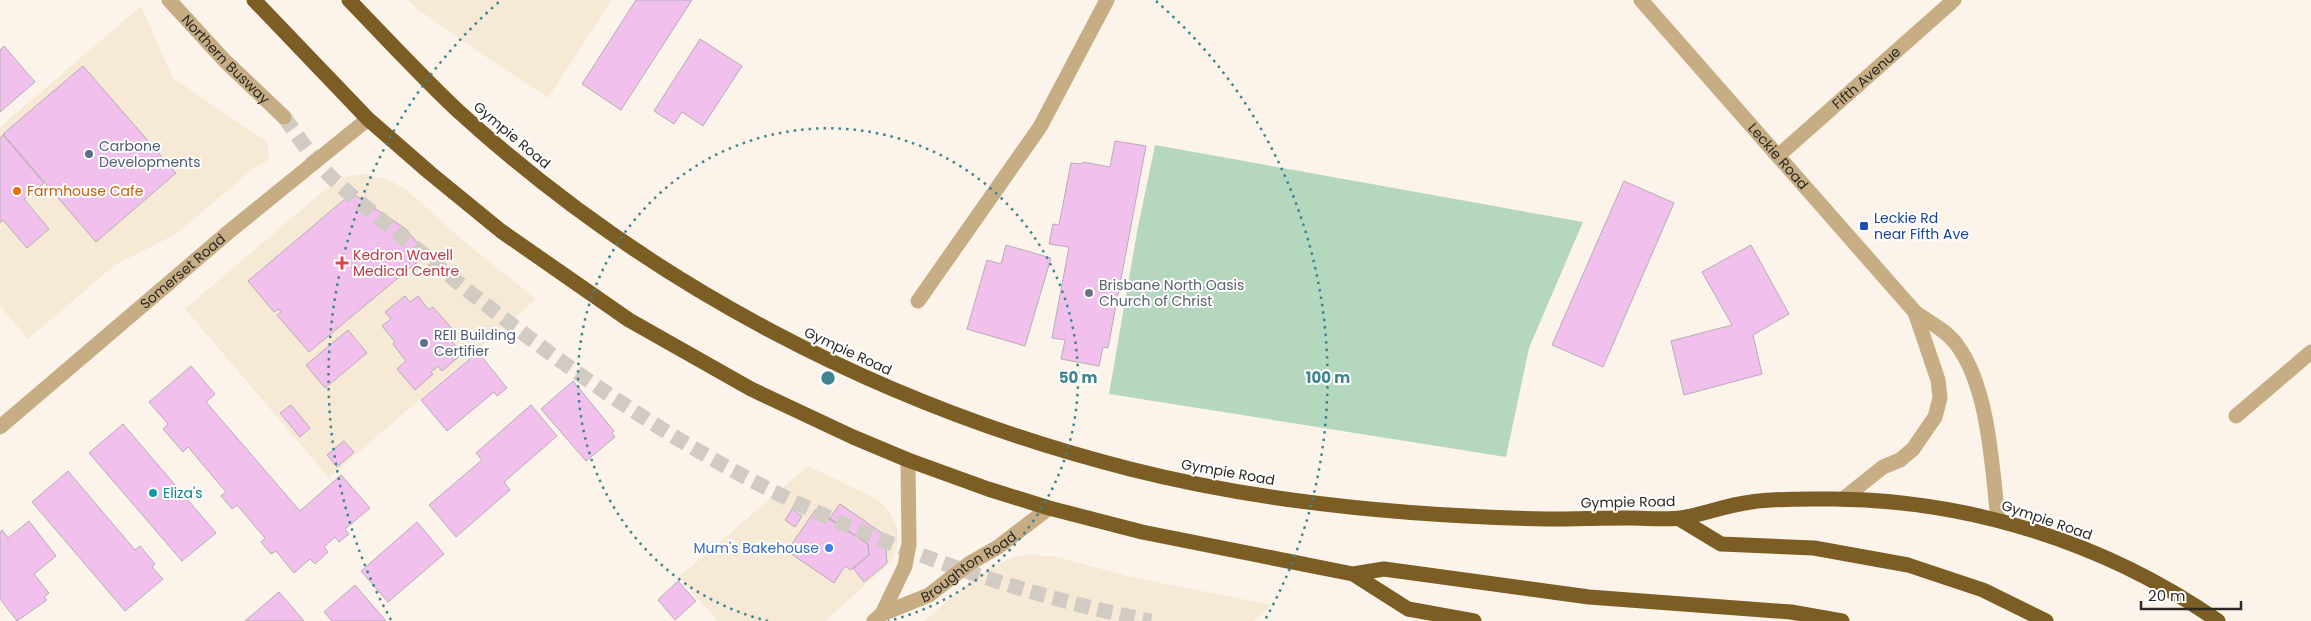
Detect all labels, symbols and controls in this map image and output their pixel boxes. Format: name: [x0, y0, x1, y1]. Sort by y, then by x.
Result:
street label: Northern Busway: [177, 10, 274, 109]
street label: Fifth Avenue: [1828, 42, 1905, 114]
street label: Gympie Road: [469, 97, 555, 173]
street label: Leckie Road: [1743, 119, 1813, 194]
place label: Carbone Developments: [99, 136, 200, 172]
marker: Carbone Developments: [83, 148, 95, 160]
place label: Farmhouse Cafe: [27, 181, 144, 201]
marker: Farmhouse Cafe: [11, 185, 23, 197]
place label: Leckie Rd near Fifth Ave: [1874, 208, 1969, 244]
marker: Leckie Rd near Fifth Ave: [1858, 220, 1870, 232]
street label: Somerset Road: [135, 229, 230, 314]
place label: Kedron Wavell Medical Centre: [353, 245, 460, 281]
marker: Kedron Wavell Medical Centre: [335, 256, 349, 270]
place label: Brisbane North Oasis Church of Christ: [1099, 275, 1244, 311]
marker: Brisbane North Oasis Church of Christ: [1083, 287, 1095, 299]
street label: Gympie Road: [801, 322, 895, 380]
place label: REII Building Certifier: [434, 325, 516, 361]
marker: REII Building Certifier: [418, 337, 430, 349]
text: 50 m: [1059, 367, 1097, 388]
text: 100 m: [1306, 367, 1350, 388]
centre of rings: [819, 369, 837, 387]
street label: Gympie Road: [1180, 454, 1276, 490]
place label: Eliza's: [163, 483, 202, 503]
marker: Eliza's: [147, 487, 159, 499]
street label: Gympie Road: [1580, 491, 1676, 513]
street label: Gympie Road: [1999, 495, 2095, 545]
street label: Broughton Road: [918, 526, 1021, 607]
place label: Mum's Bakehouse: [693, 538, 819, 558]
marker: Mum's Bakehouse: [823, 542, 835, 554]
scale bar: [2141, 578, 2241, 610]
text: 20 m: [2148, 585, 2186, 606]

